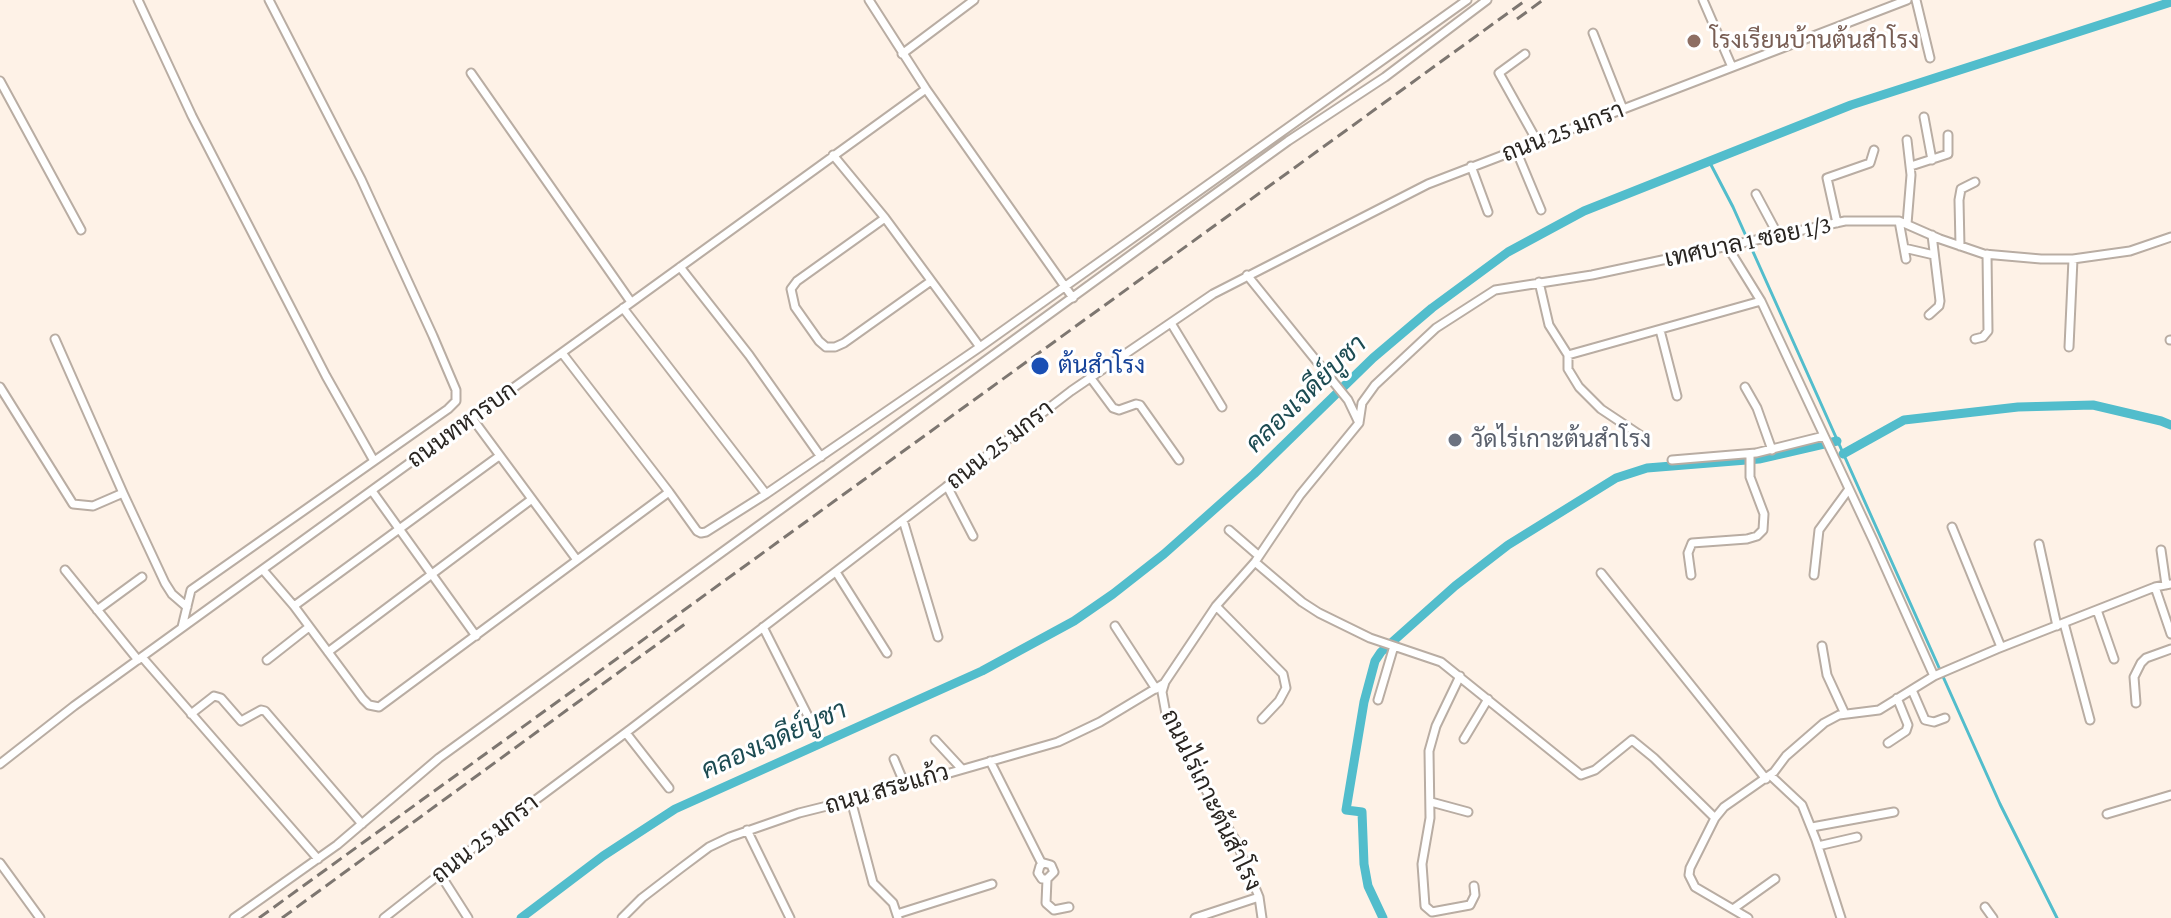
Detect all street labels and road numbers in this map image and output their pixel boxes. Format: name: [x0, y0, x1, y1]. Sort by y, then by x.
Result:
street label: ถนน 25 มกรา: [1498, 96, 1628, 168]
street label: เทศบาล 1 ซอย 1/3: [1662, 210, 1834, 274]
street label: ถนนทหารบก: [402, 376, 522, 474]
street label: ถนน 25 มกรา: [941, 394, 1059, 496]
street label: ถนนไร่เกาะต้นสำโรง: [1155, 705, 1267, 895]
street label: ถนน สระแก้ว: [822, 758, 952, 820]
street label: ถนน 25 มกรา: [426, 788, 544, 890]

